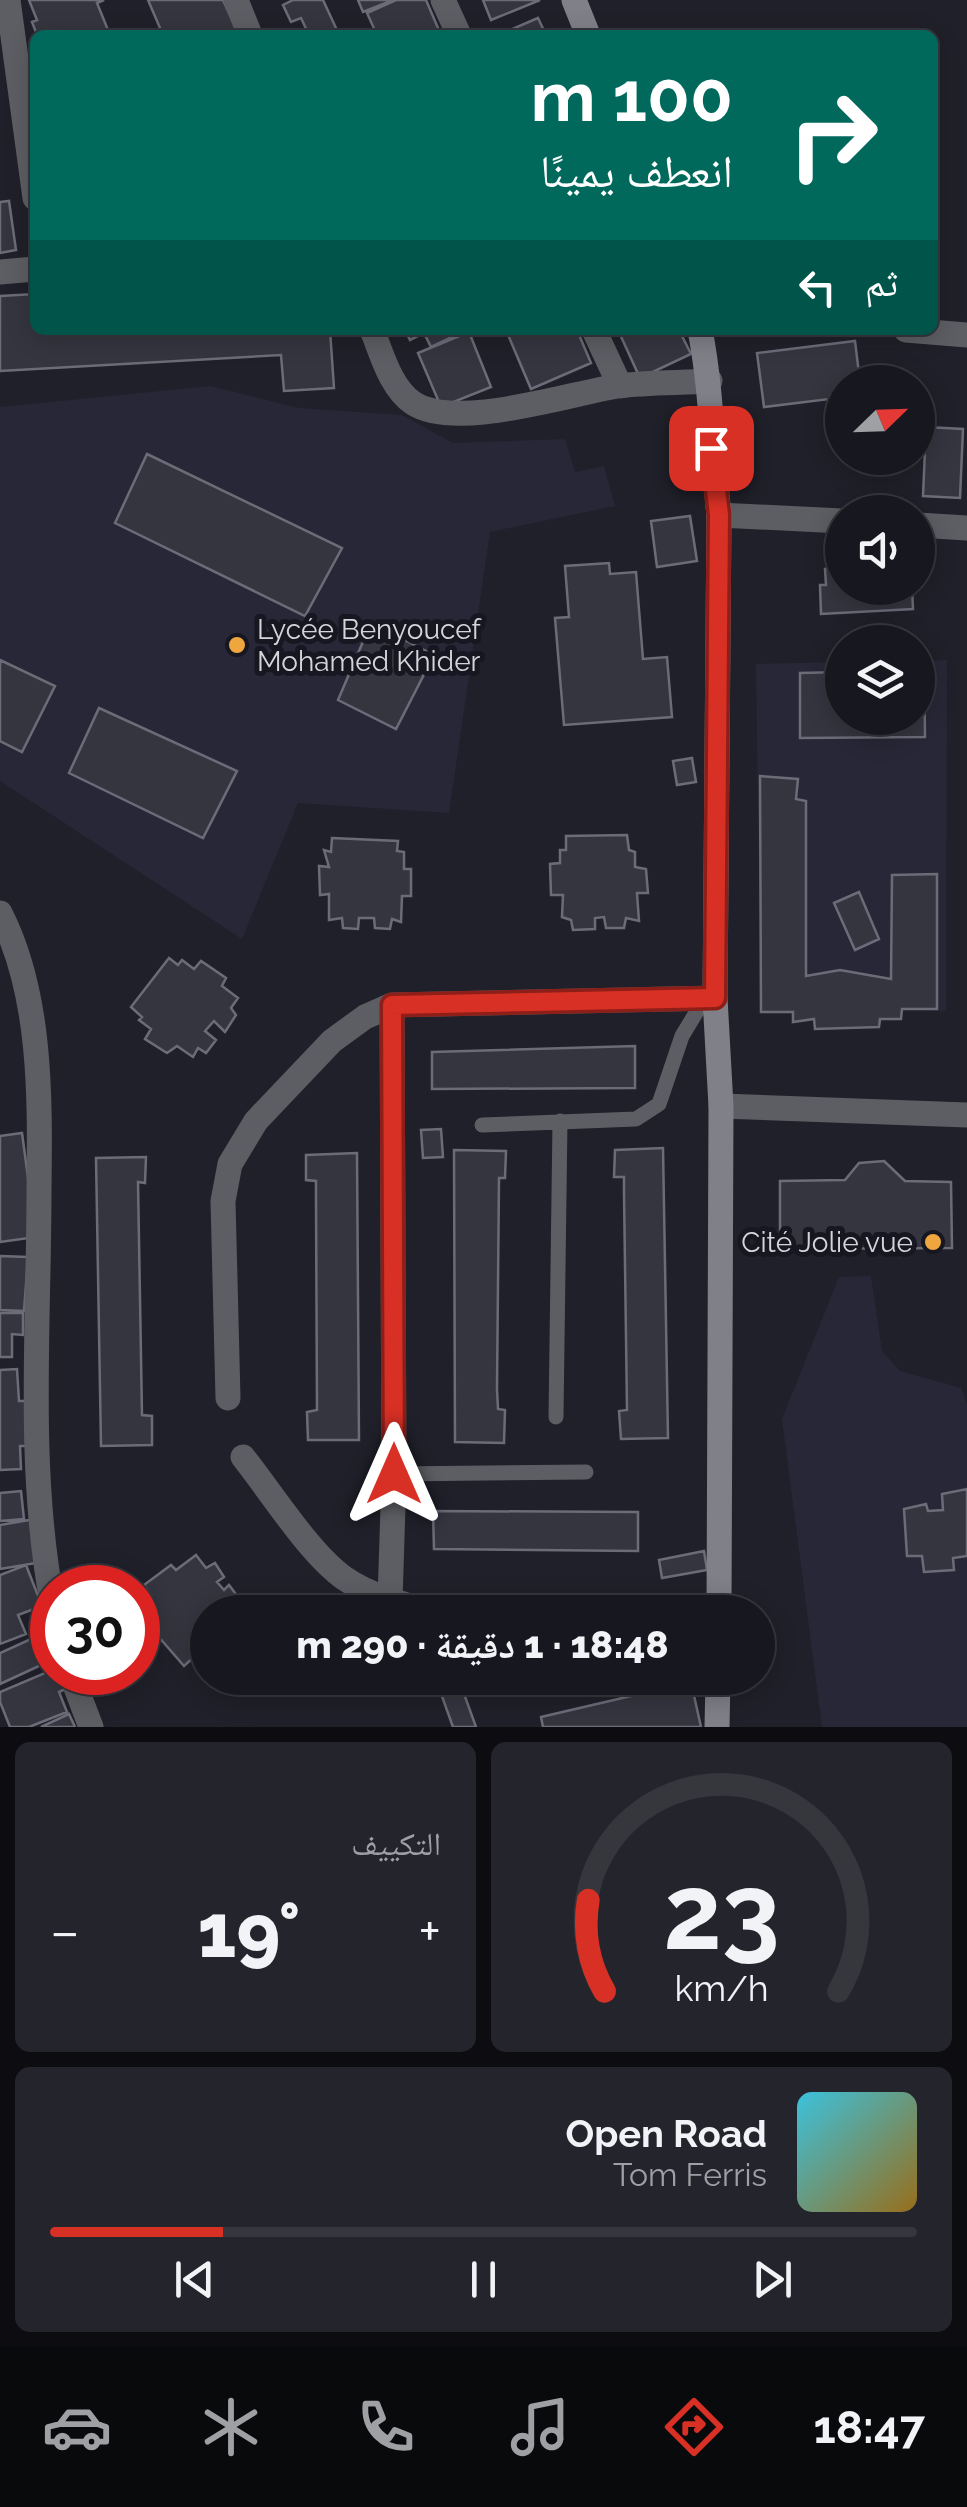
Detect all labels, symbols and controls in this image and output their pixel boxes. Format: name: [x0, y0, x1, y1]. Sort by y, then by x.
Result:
text: 100 m: [530, 55, 733, 137]
icon: right: [768, 70, 898, 200]
text: انعطف يمينًا: [540, 145, 733, 198]
icon: left: [790, 260, 845, 315]
text: ثم: [865, 260, 898, 305]
north arrow: [825, 365, 935, 475]
map controls: [825, 365, 935, 735]
pin: [669, 406, 754, 491]
icon: arrive: [684, 421, 739, 476]
button: sound: [825, 495, 935, 605]
place label: Lycée Benyoucef Mohamed Khider: [257, 613, 483, 678]
button: layers: [825, 625, 935, 735]
marker: Lycée Benyoucef Mohamed Khider: [226, 634, 248, 656]
place label: Cité Jolie vue: [741, 1226, 913, 1259]
marker: Cité Jolie vue: [922, 1231, 944, 1253]
position arrow: [342, 1422, 446, 1526]
speed limit sign: 30: [30, 1565, 160, 1695]
text: 18:48 · 1 دقيقة · 290 m: [296, 1622, 669, 1667]
text: التكييف: [351, 1825, 441, 1862]
text: 23: [663, 1851, 780, 1973]
text: 19°: [197, 1886, 300, 1975]
text: −: [50, 1899, 80, 1964]
text: +: [418, 1899, 441, 1964]
text: km/h: [674, 1967, 769, 2009]
text: Open Road: [566, 2111, 767, 2156]
text: Tom Ferris: [613, 2156, 767, 2193]
icon: previous: [167, 2252, 222, 2307]
icon: pause: [456, 2252, 511, 2307]
icon: next: [745, 2252, 800, 2307]
icon: car: [42, 2392, 112, 2462]
icon: climate: [196, 2392, 266, 2462]
icon: phone: [351, 2392, 421, 2462]
icon: music: [505, 2392, 575, 2462]
icon: directions: [659, 2392, 729, 2462]
text: 18:47: [813, 2401, 925, 2454]

